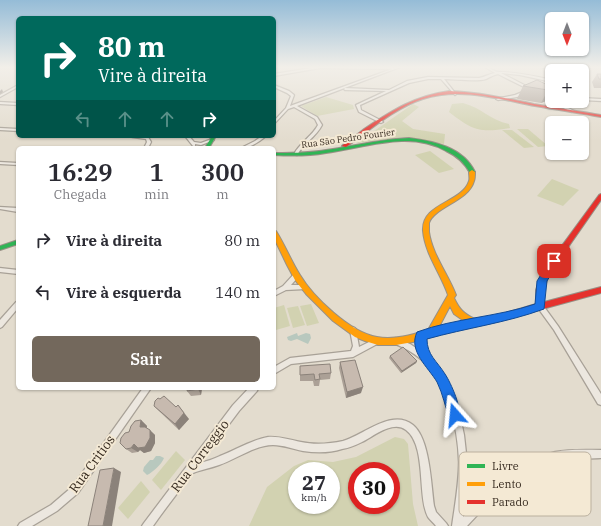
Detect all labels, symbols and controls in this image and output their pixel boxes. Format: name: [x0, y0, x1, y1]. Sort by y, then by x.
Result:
north arrow: [545, 12, 589, 56]
map controls: [545, 12, 589, 160]
text: 80 m: [98, 28, 165, 65]
icon: right: [32, 32, 84, 84]
text: Vire à direita: [98, 64, 207, 87]
button: +: [545, 64, 589, 108]
icon: left: [72, 108, 94, 130]
icon: ahead: [114, 108, 136, 130]
icon: ahead: [156, 108, 178, 130]
icon: right: [198, 108, 220, 130]
button: −: [545, 116, 589, 160]
street label: Rua São Pedro Fourier: [300, 126, 396, 150]
text: 16:29: [48, 156, 113, 188]
text: 1: [150, 156, 164, 188]
text: 300: [201, 156, 244, 188]
text: Chegada: [54, 186, 107, 203]
text: min: [144, 186, 169, 203]
text: m: [216, 186, 229, 203]
icon: right: [32, 229, 54, 251]
text: Vire à direita: [66, 231, 162, 250]
text: 80 m: [224, 231, 260, 250]
pin: [537, 244, 571, 278]
icon: arrive: [543, 250, 565, 272]
icon: left: [32, 281, 54, 303]
text: Vire à esquerda: [66, 283, 182, 302]
text: 140 m: [215, 283, 260, 302]
button: Sair: [32, 336, 260, 382]
position arrow: [434, 394, 476, 436]
street label: Rua Correggio: [167, 416, 233, 496]
street label: Rua Critios: [65, 432, 119, 496]
legend: [459, 452, 591, 516]
text: Livre: [492, 459, 519, 473]
speed limit sign: 30: [348, 462, 400, 514]
text: 27: [302, 469, 326, 496]
text: Lento: [492, 477, 522, 491]
text: km/h: [301, 491, 327, 504]
text: Parado: [492, 495, 529, 509]

